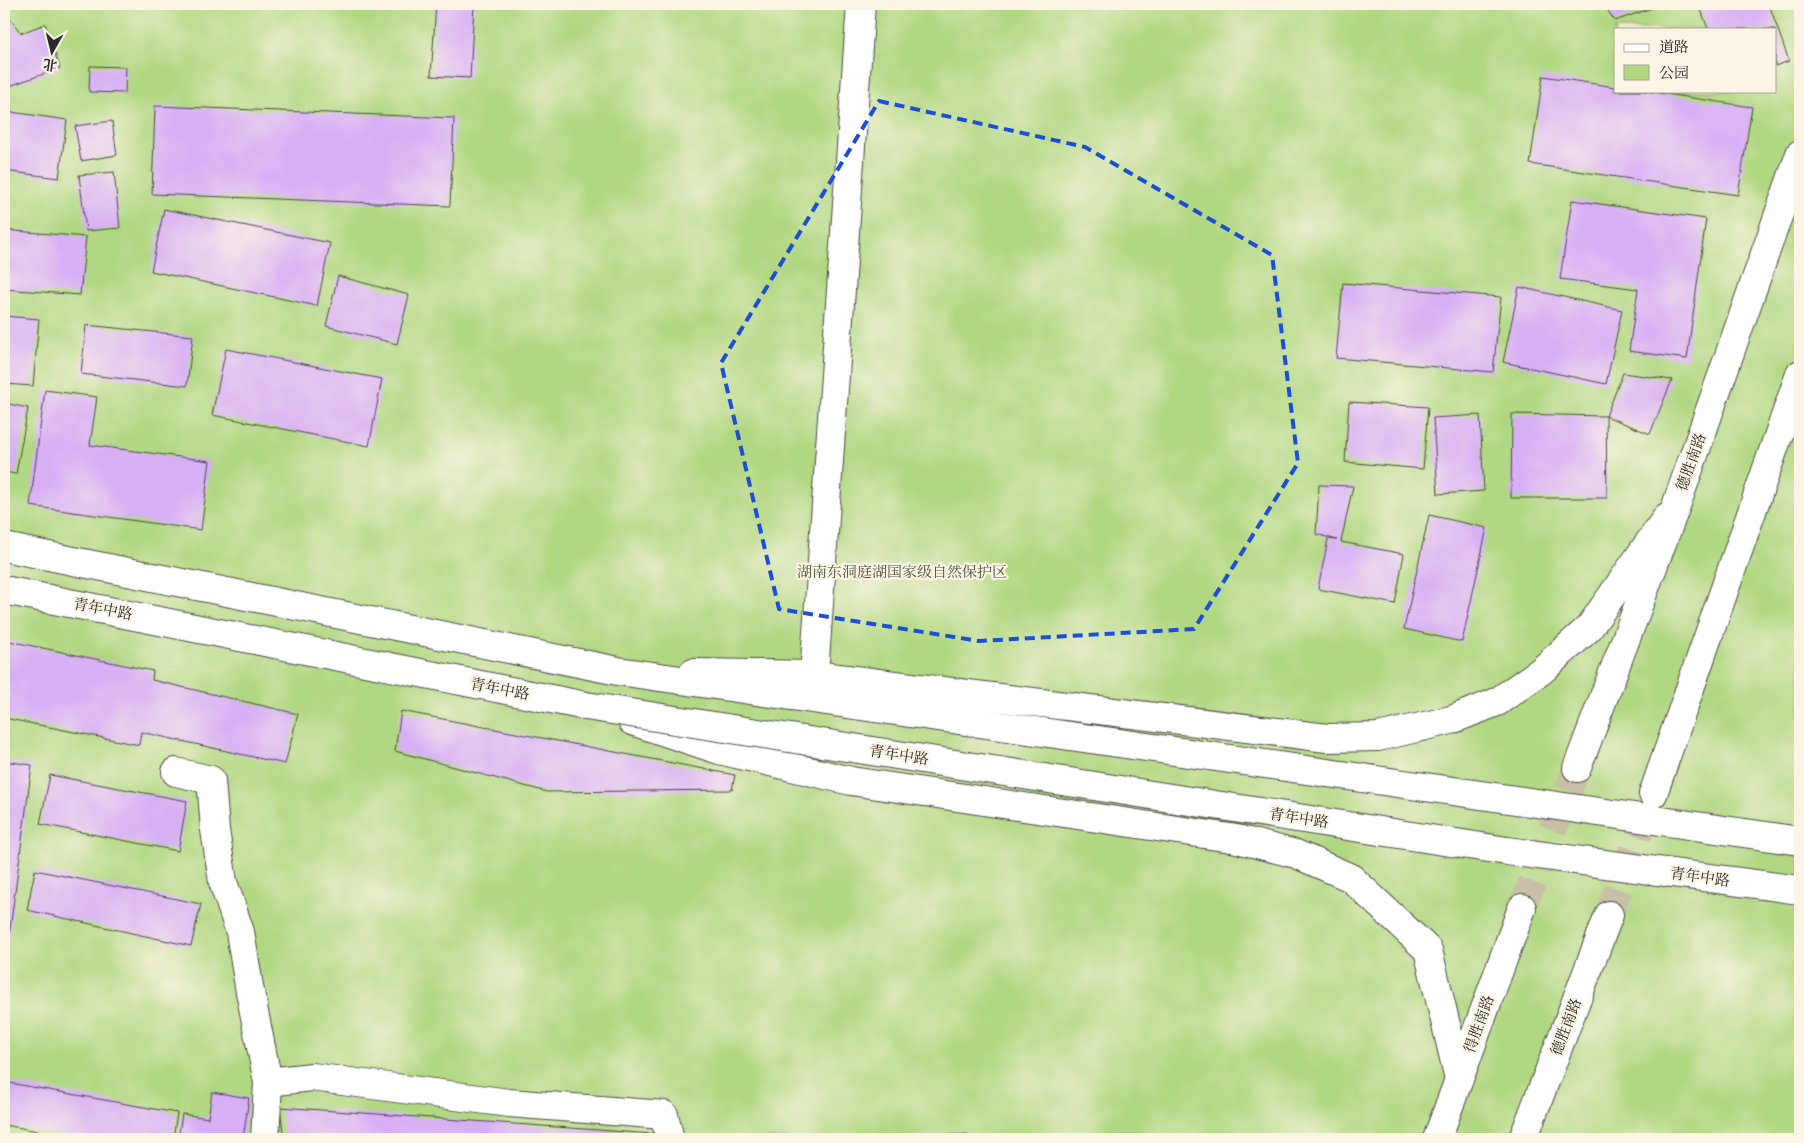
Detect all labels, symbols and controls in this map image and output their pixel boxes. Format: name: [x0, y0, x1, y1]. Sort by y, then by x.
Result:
north arrow: [28, 28, 78, 78]
legend: [1614, 28, 1776, 92]
text: 道路: [1659, 37, 1689, 57]
text: 北: [42, 54, 59, 75]
text: 公园: [1659, 63, 1689, 83]
street label: 德胜南路: [1671, 430, 1711, 494]
park label: 湖南东洞庭湖国家级自然保护区: [797, 562, 1007, 582]
street label: 青年中路: [72, 593, 134, 625]
street label: 青年中路: [469, 673, 531, 705]
street label: 青年中路: [868, 740, 930, 770]
street label: 青年中路: [1268, 803, 1330, 833]
street label: 青年中路: [1669, 863, 1731, 891]
street label: 得胜南路: [1459, 992, 1499, 1056]
street label: 德胜南路: [1546, 995, 1586, 1059]

